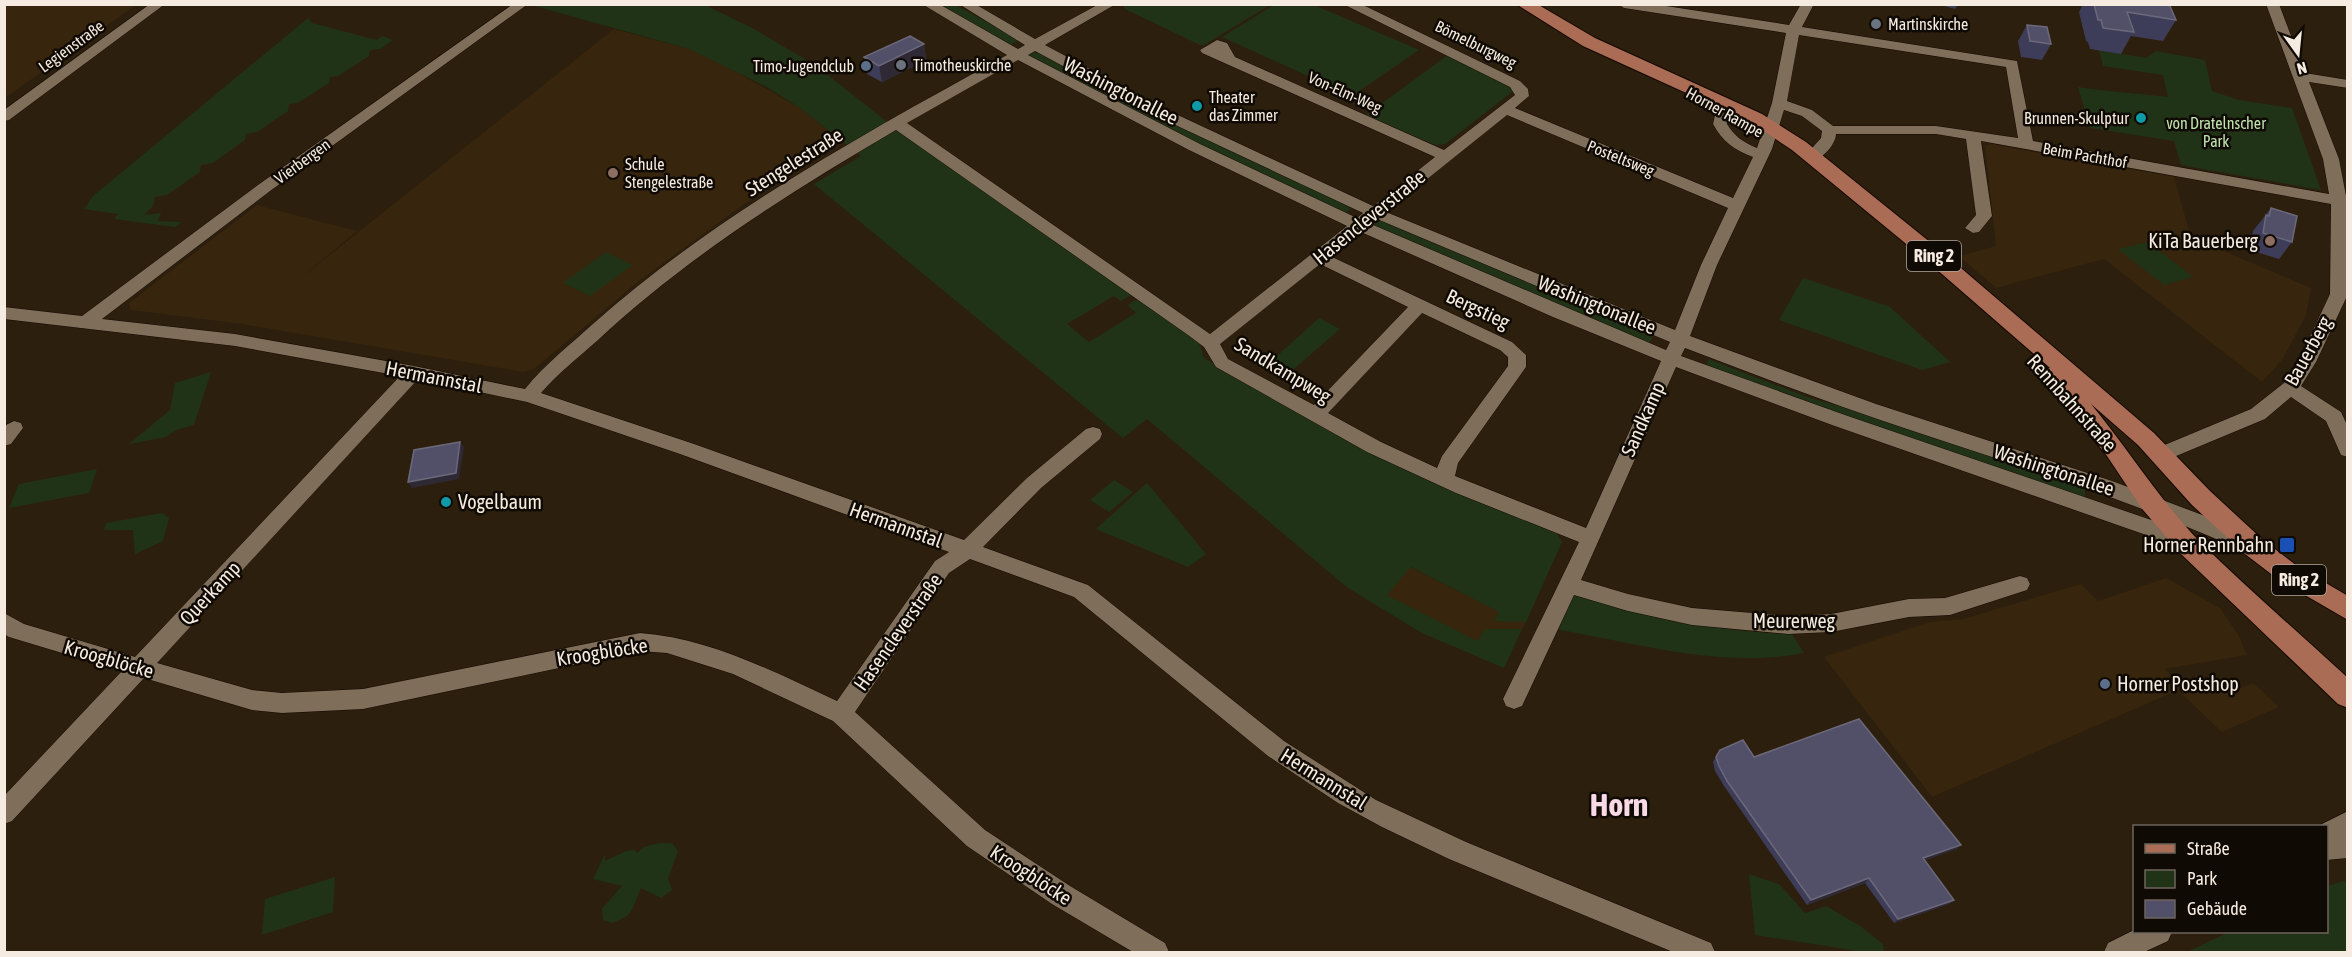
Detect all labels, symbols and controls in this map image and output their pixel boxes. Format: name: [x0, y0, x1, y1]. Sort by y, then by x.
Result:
place label: Martinskirche: [1888, 15, 1968, 33]
street label: Legienstraße: [35, 16, 108, 76]
street label: Bömelburgweg: [1432, 17, 1520, 72]
marker: Martinskirche: [1869, 17, 1883, 31]
north arrow: [2268, 24, 2328, 84]
street label: Washingtonallee: [1060, 52, 1182, 129]
place label: Timotheuskirche: [913, 56, 1011, 74]
place label: Timo-Jugendclub: [753, 57, 854, 76]
marker: Timotheuskirche: [894, 58, 908, 72]
marker: Timo-Jugendclub: [859, 59, 873, 73]
text: N: [2295, 59, 2309, 78]
street label: Von-Elm-Weg: [1305, 68, 1385, 117]
street label: Horner Rampe: [1683, 83, 1767, 141]
place label: Theater das Zimmer: [1209, 88, 1278, 124]
marker: Theater das Zimmer: [1190, 99, 1204, 113]
place label: Brunnen-Skulptur: [2024, 109, 2129, 128]
marker: Brunnen-Skulptur: [2134, 111, 2148, 125]
park label: von Dratelnscher Park: [2166, 114, 2266, 150]
street label: Stengelestraße: [741, 123, 847, 201]
street label: Vierbergen: [271, 135, 334, 188]
street label: Posteltsweg: [1585, 136, 1657, 181]
street label: Beim Pachthof: [2041, 139, 2129, 171]
place label: Schule Stengelestraße: [625, 155, 713, 192]
street label: Hasencleverstraße: [1308, 164, 1429, 269]
marker: Schule Stengelestraße: [606, 166, 620, 180]
place label: KiTa Bauerberg: [2148, 229, 2258, 252]
marker: KiTa Bauerberg: [2263, 234, 2277, 248]
road number: Ring 2: [1907, 241, 1961, 271]
street label: Washingtonallee: [1535, 270, 1660, 339]
street label: Bergstieg: [1443, 284, 1514, 333]
street label: Bauerberg: [2279, 312, 2336, 390]
street label: Sandkampweg: [1231, 332, 1336, 407]
street label: Rennbahnstraße: [2023, 349, 2122, 456]
street label: Hermannstal: [384, 356, 485, 397]
street label: Sandkamp: [1616, 378, 1669, 460]
street label: Washingtonallee: [1991, 439, 2117, 500]
place label: Vogelbaum: [458, 490, 542, 513]
marker: Vogelbaum: [439, 495, 453, 509]
street label: Hermannstal: [847, 497, 946, 552]
place label: Horner Rennbahn: [2143, 533, 2274, 556]
marker: Horner Rennbahn: [2278, 536, 2296, 554]
street label: Querkamp: [175, 556, 245, 629]
road number: Ring 2: [2272, 565, 2326, 595]
street label: Hasencleverstraße: [849, 569, 946, 695]
street label: Meurerweg: [1753, 609, 1836, 632]
street label: Kroogblöcke: [555, 633, 649, 670]
street label: Kroogblöcke: [62, 635, 157, 682]
place label: Horner Postshop: [2117, 672, 2239, 695]
marker: Horner Postshop: [2098, 677, 2112, 691]
street label: Hermannstal: [1277, 743, 1372, 814]
district label: Horn: [1590, 786, 1648, 823]
legend: [2133, 825, 2328, 933]
text: Straße: [2187, 838, 2230, 859]
street label: Kroogblöcke: [986, 840, 1076, 909]
text: Park: [2187, 868, 2217, 889]
text: Gebäude: [2187, 898, 2247, 919]

